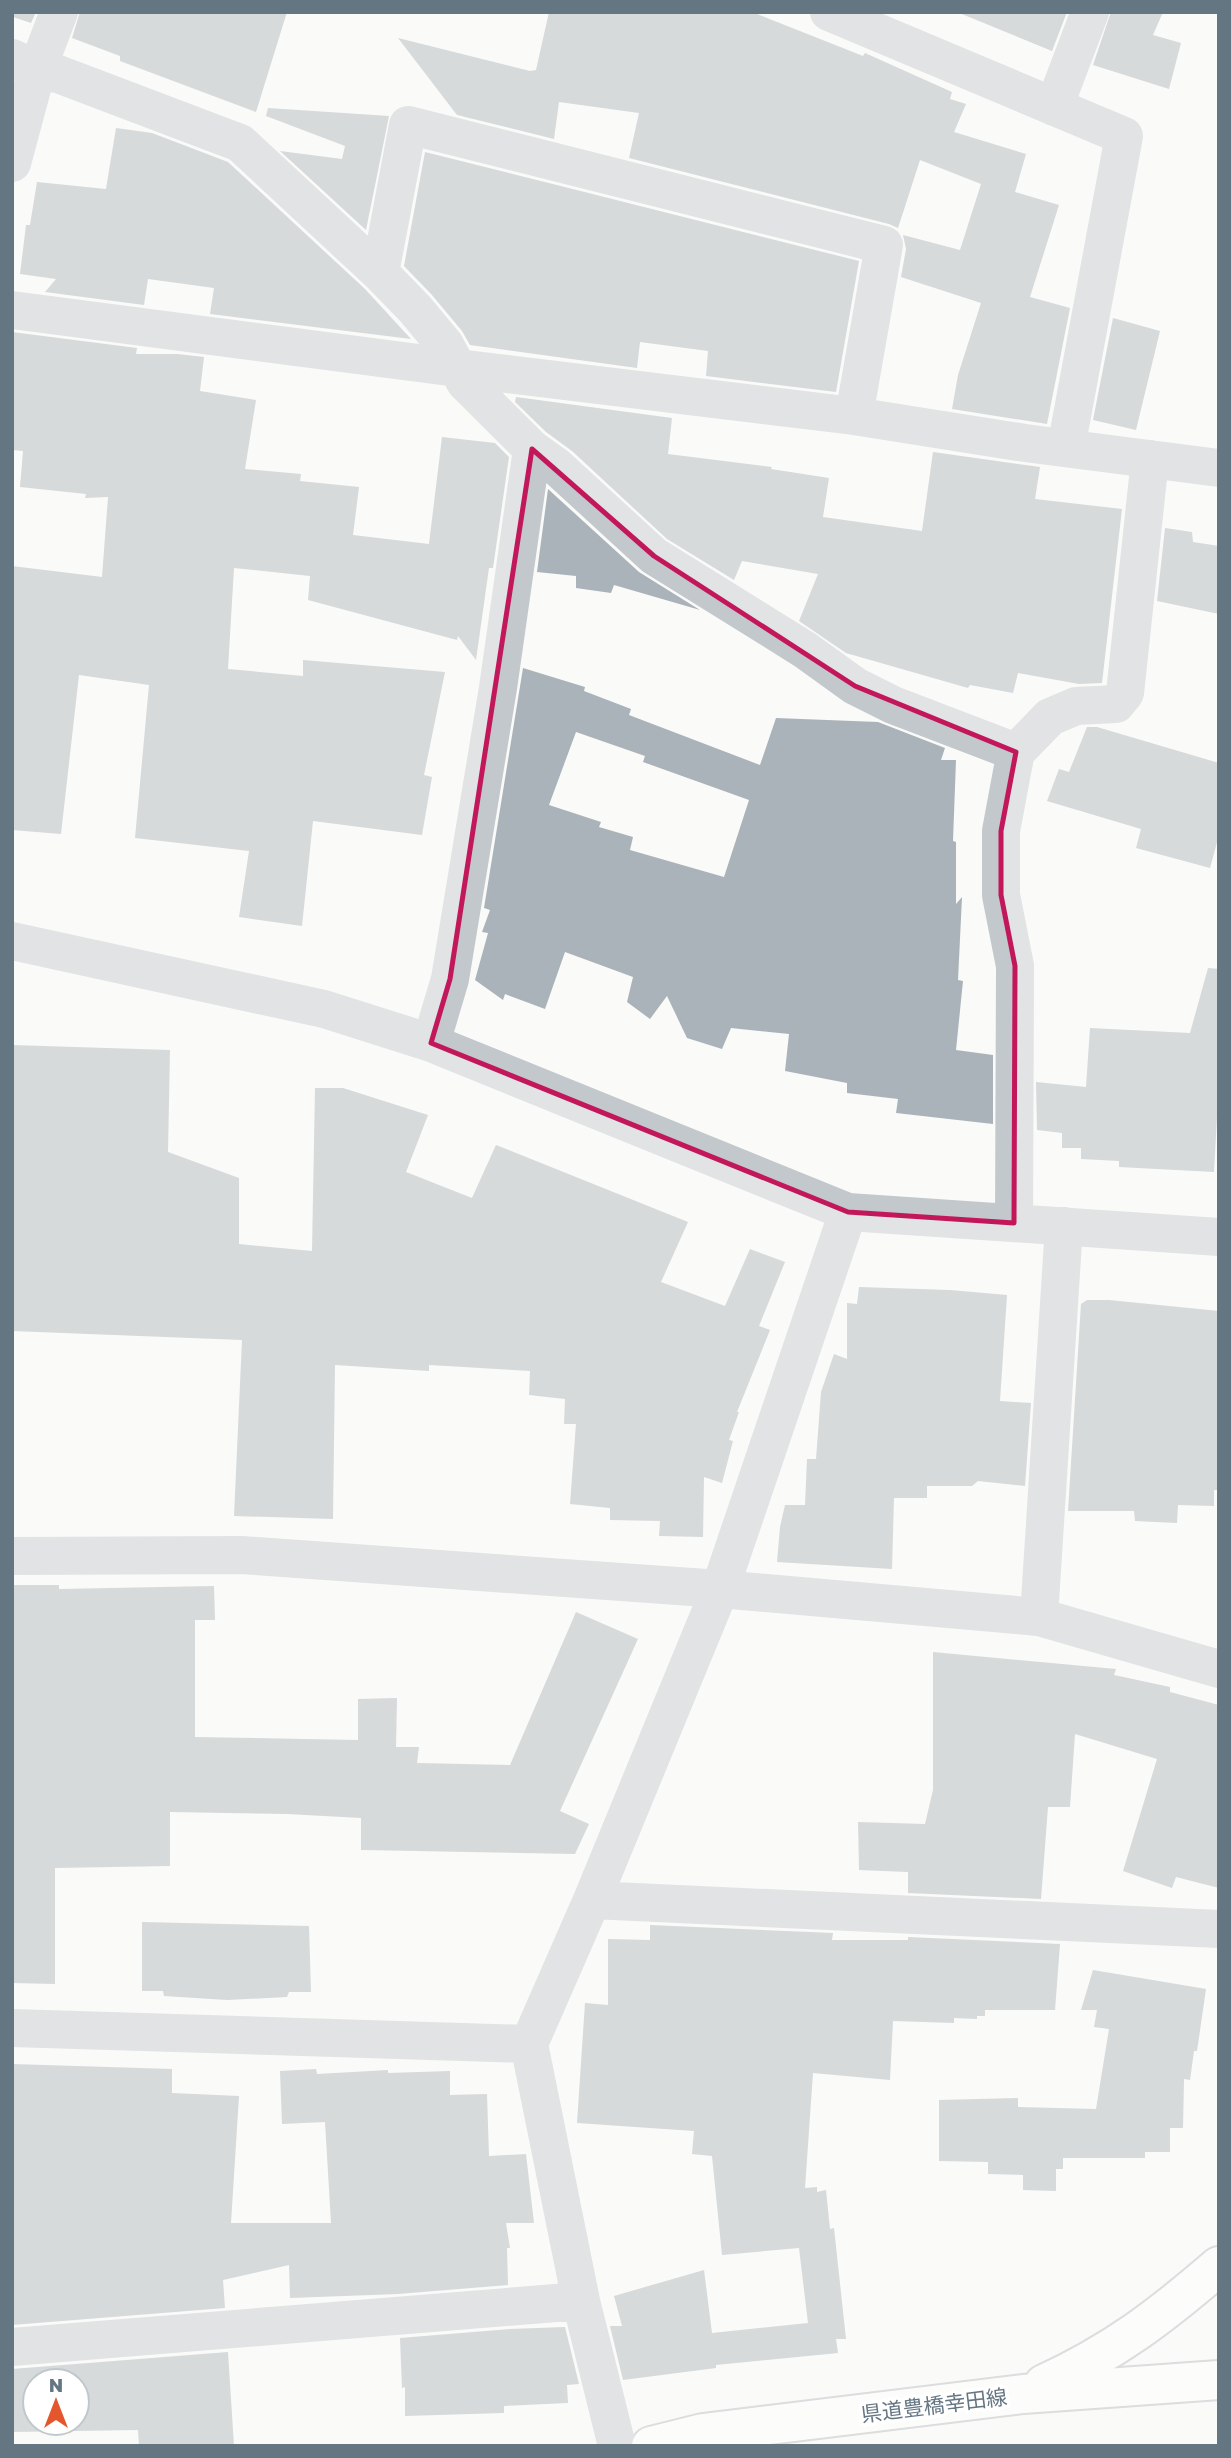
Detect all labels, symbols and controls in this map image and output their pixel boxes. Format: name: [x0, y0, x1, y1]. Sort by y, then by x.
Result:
north arrow: [21, 2367, 91, 2437]
text: N: [49, 2373, 63, 2396]
street label: 県道豊橋幸田線: [859, 2383, 1009, 2427]

